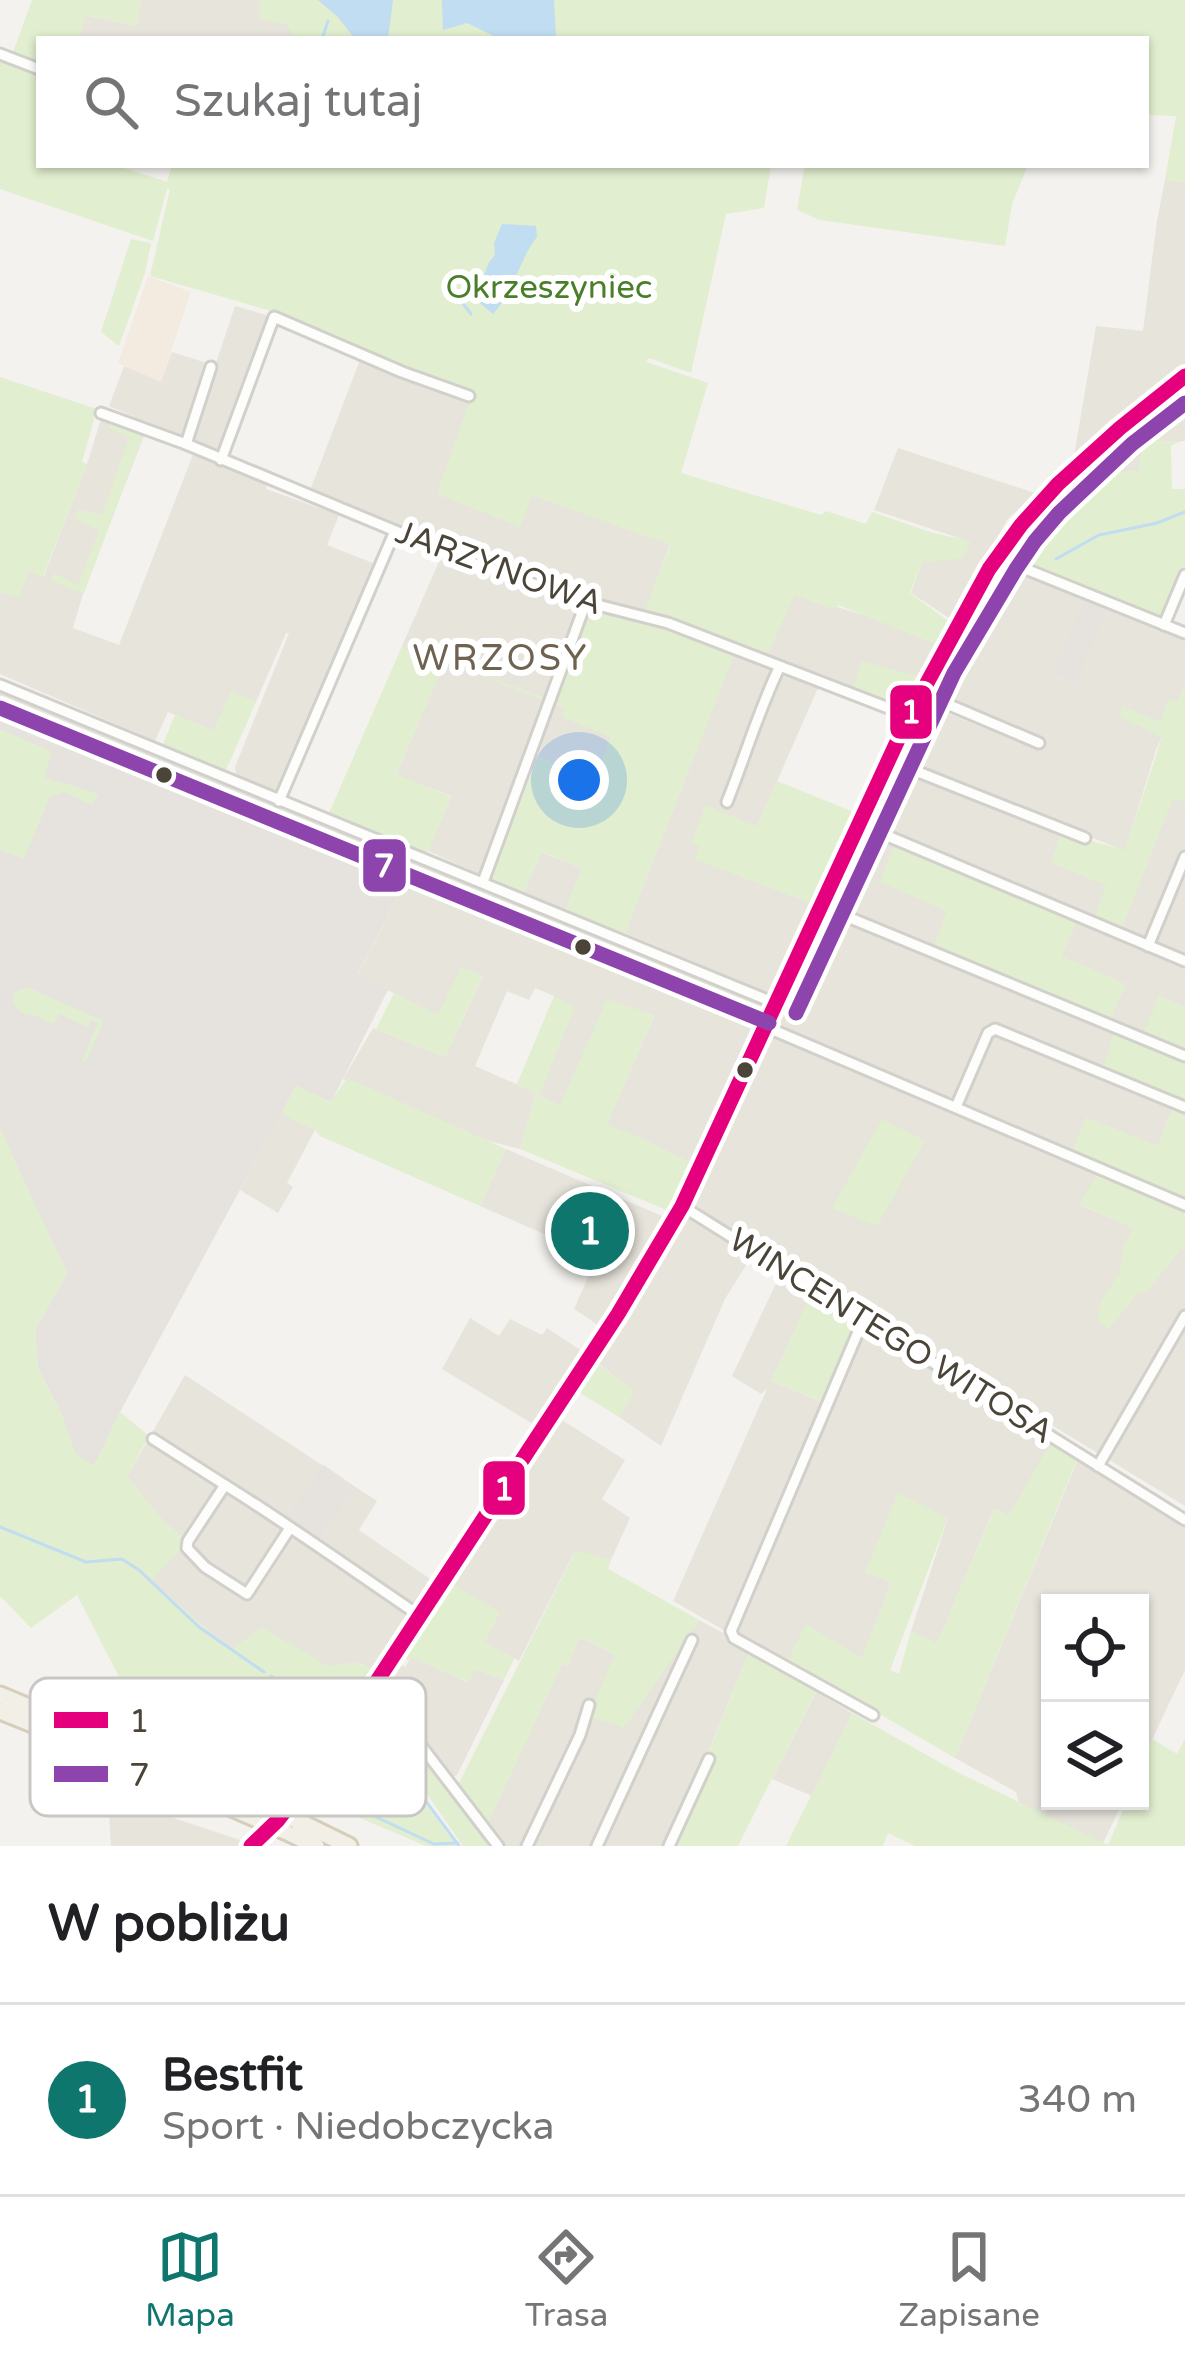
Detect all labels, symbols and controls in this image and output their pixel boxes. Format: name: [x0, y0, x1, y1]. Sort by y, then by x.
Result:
search box: [36, 36, 1149, 168]
icon: search: [78, 69, 144, 135]
text: Szukaj tutaj: [174, 75, 423, 129]
park label: Okrzeszyniec: [446, 268, 652, 307]
street label: JARZYNOWA: [390, 513, 608, 623]
district label: WRZOSY: [412, 637, 590, 680]
line badge: 1: [888, 683, 934, 741]
text: 1: [901, 693, 921, 732]
your location: [549, 750, 609, 810]
unlabelled marker: [153, 764, 175, 786]
line badge: 7: [361, 837, 408, 894]
text: 7: [374, 847, 394, 886]
unlabelled marker: [572, 936, 594, 958]
unlabelled marker: [734, 1059, 756, 1081]
pin: 1: [551, 1186, 629, 1276]
street label: WINCENTEGO WITOSA: [722, 1220, 1060, 1452]
line badge: 1: [481, 1459, 527, 1517]
text: 1: [494, 1470, 514, 1509]
map controls: [1041, 1594, 1149, 1810]
button: locate: [1041, 1594, 1149, 1702]
legend: [30, 1678, 426, 1816]
text: 1: [129, 1702, 150, 1741]
button: layers: [1041, 1702, 1149, 1810]
text: 7: [129, 1756, 150, 1795]
text: W pobliżu: [48, 1893, 290, 1955]
text: Bestfit: [162, 2049, 303, 2103]
text: 1: [75, 2076, 99, 2123]
text: 340 m: [1018, 2076, 1137, 2123]
text: Sport · Niedobczycka: [162, 2103, 554, 2150]
tab: Mapa: [145, 2224, 235, 2335]
tab: Trasa: [525, 2224, 608, 2335]
tab: Zapisane: [898, 2224, 1040, 2335]

